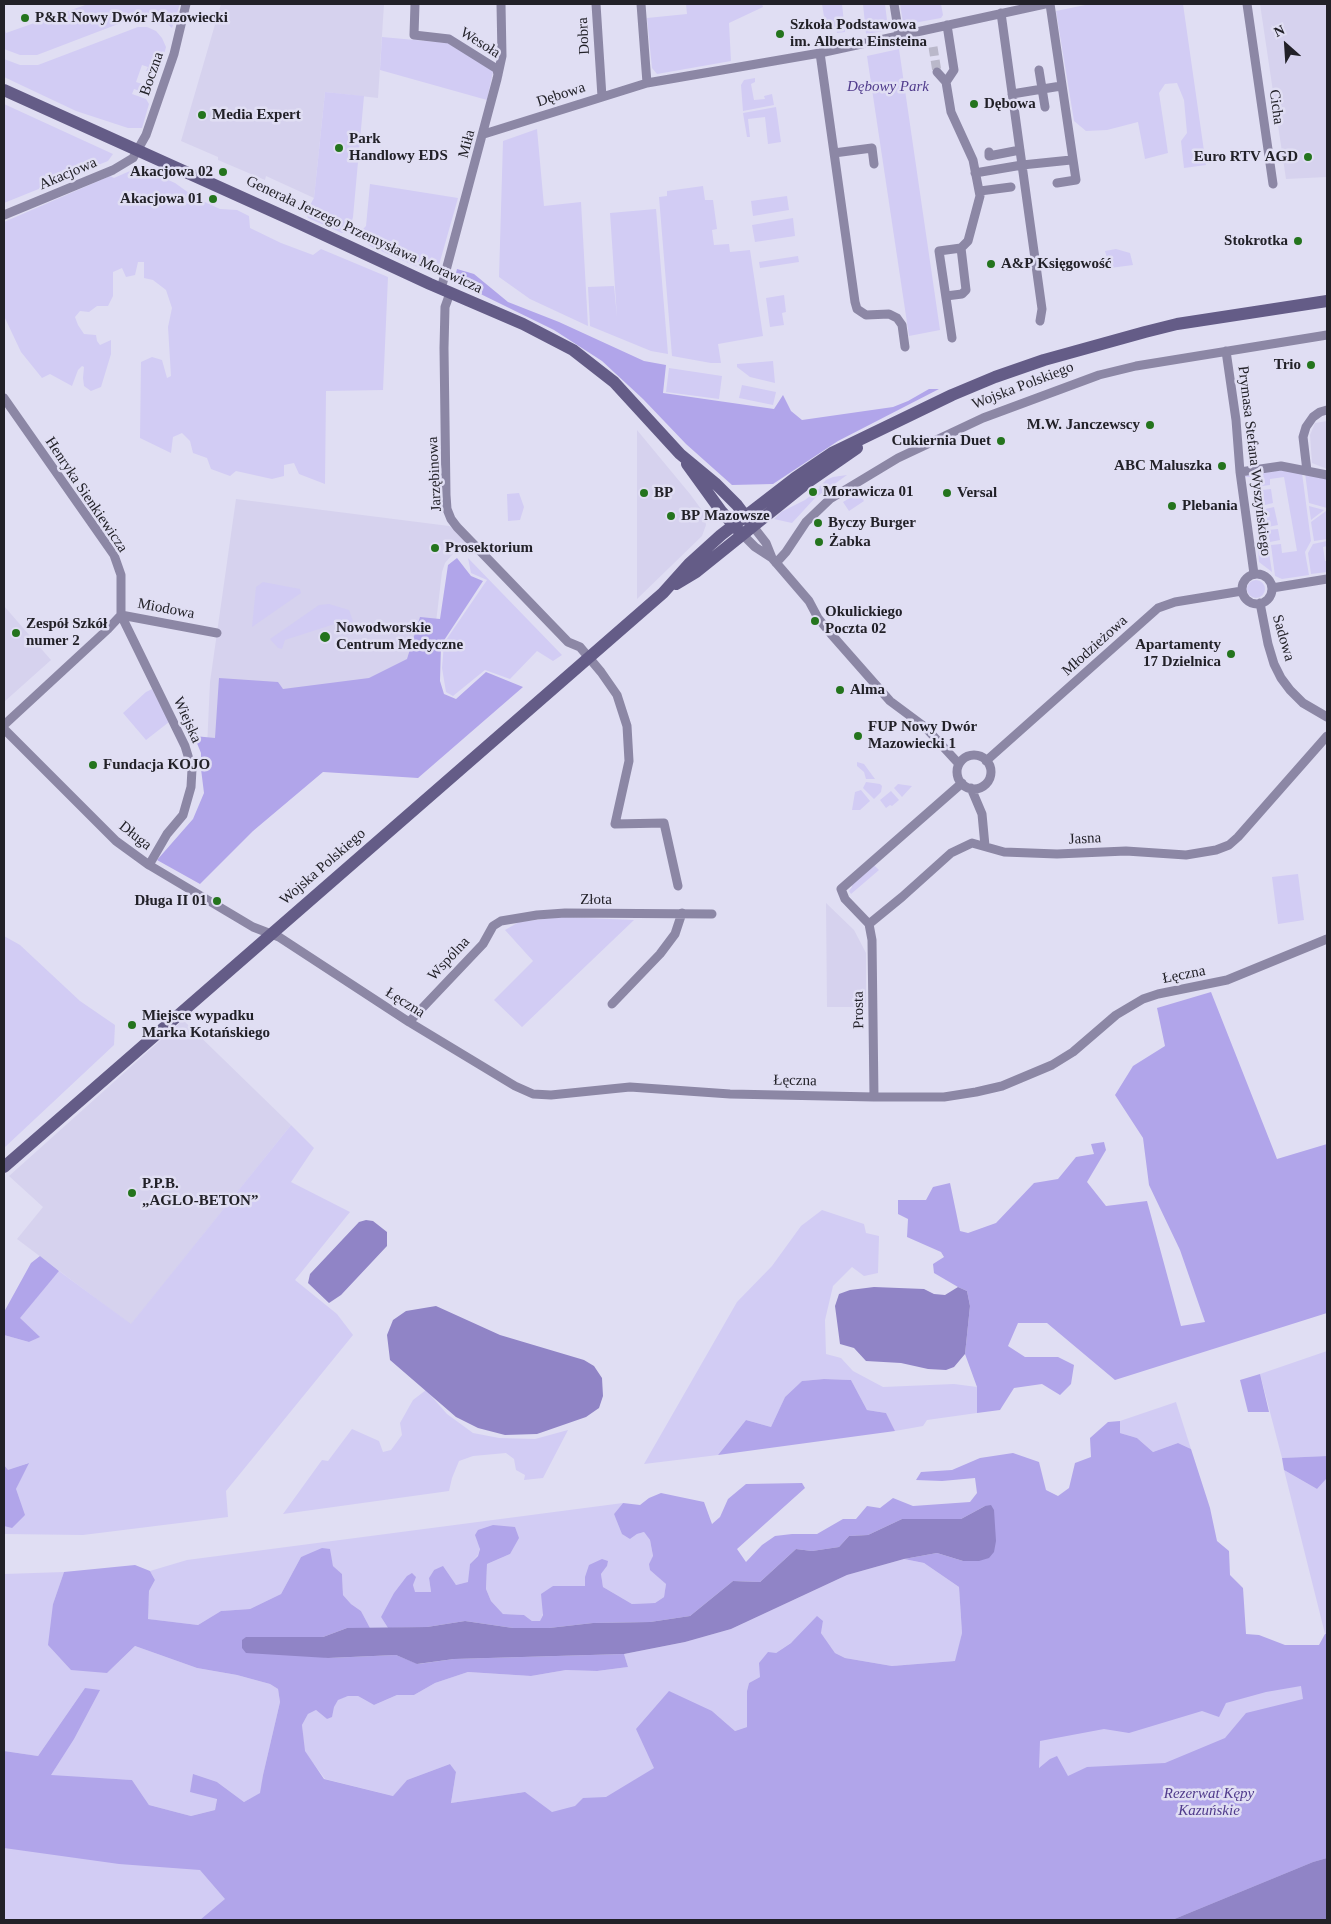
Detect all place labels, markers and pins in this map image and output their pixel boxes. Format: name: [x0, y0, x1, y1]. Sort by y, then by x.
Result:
place label: P&R Nowy Dwór Mazowiecki: [35, 9, 228, 27]
marker: P&R Nowy Dwór Mazowiecki: [19, 12, 31, 24]
place label: Szkoła Podstawowa im. Alberta Einsteina: [790, 16, 927, 51]
marker: Szkoła Podstawowa im. Alberta Einsteina: [774, 28, 786, 40]
place label: Dębowa: [984, 95, 1036, 113]
marker: Dębowa: [968, 98, 980, 110]
place label: Media Expert: [212, 106, 301, 124]
marker: Media Expert: [196, 109, 208, 121]
place label: Park Handlowy EDS: [349, 130, 448, 165]
marker: Park Handlowy EDS: [333, 142, 345, 154]
place label: Euro RTV AGD: [1194, 148, 1298, 166]
marker: Euro RTV AGD: [1302, 151, 1314, 163]
place label: Akacjowa 02: [130, 163, 213, 181]
marker: Akacjowa 02: [217, 166, 229, 178]
place label: Akacjowa 01: [120, 190, 203, 208]
marker: Akacjowa 01: [207, 193, 219, 205]
place label: Stokrotka: [1224, 232, 1288, 250]
marker: Stokrotka: [1292, 235, 1304, 247]
place label: A&P Księgowość: [1001, 255, 1111, 273]
marker: A&P Księgowość: [985, 258, 997, 270]
place label: Trio: [1274, 356, 1301, 374]
marker: Trio: [1305, 359, 1317, 371]
place label: M.W. Janczewscy: [1027, 416, 1140, 434]
marker: M.W. Janczewscy: [1144, 419, 1156, 431]
place label: Cukiernia Duet: [891, 432, 991, 450]
marker: Cukiernia Duet: [995, 435, 1007, 447]
place label: ABC Maluszka: [1114, 457, 1212, 475]
marker: ABC Maluszka: [1216, 460, 1228, 472]
place label: Morawicza 01: [823, 483, 913, 501]
place label: BP: [654, 484, 673, 502]
place label: Versal: [957, 484, 997, 502]
marker: Morawicza 01: [807, 486, 819, 498]
marker: BP: [638, 487, 650, 499]
marker: Versal: [941, 487, 953, 499]
place label: Plebania: [1182, 497, 1238, 515]
marker: Plebania: [1166, 500, 1178, 512]
place label: BP Mazowsze: [681, 507, 770, 525]
marker: BP Mazowsze: [665, 510, 677, 522]
place label: Byczy Burger: [828, 514, 916, 532]
marker: Byczy Burger: [812, 517, 824, 529]
place label: Żabka: [829, 533, 871, 551]
marker: Żabka: [813, 536, 825, 548]
place label: Prosektorium: [445, 539, 533, 557]
marker: Prosektorium: [429, 542, 441, 554]
place label: Okulickiego Poczta 02: [825, 603, 903, 638]
place label: Zespół Szkół numer 2: [26, 615, 107, 650]
marker: Okulickiego Poczta 02: [809, 615, 821, 627]
place label: Nowodworskie Centrum Medyczne: [336, 619, 463, 654]
marker: Zespół Szkół numer 2: [10, 627, 22, 639]
marker: Nowodworskie Centrum Medyczne: [318, 630, 332, 644]
place label: Apartamenty 17 Dzielnica: [1135, 636, 1221, 671]
marker: Apartamenty 17 Dzielnica: [1225, 648, 1237, 660]
place label: Alma: [850, 681, 885, 699]
marker: Alma: [834, 684, 846, 696]
place label: FUP Nowy Dwór Mazowiecki 1: [868, 718, 977, 753]
marker: FUP Nowy Dwór Mazowiecki 1: [852, 730, 864, 742]
place label: Fundacja KOJO: [103, 756, 210, 774]
marker: Fundacja KOJO: [87, 759, 99, 771]
place label: Długa II 01: [134, 892, 207, 910]
marker: Długa II 01: [211, 895, 223, 907]
place label: Miejsce wypadku Marka Kotańskiego: [142, 1007, 270, 1042]
marker: Miejsce wypadku Marka Kotańskiego: [126, 1019, 138, 1031]
place label: P.P.B. „AGLO-BETON”: [142, 1175, 258, 1210]
marker: P.P.B. „AGLO-BETON”: [126, 1187, 138, 1199]

